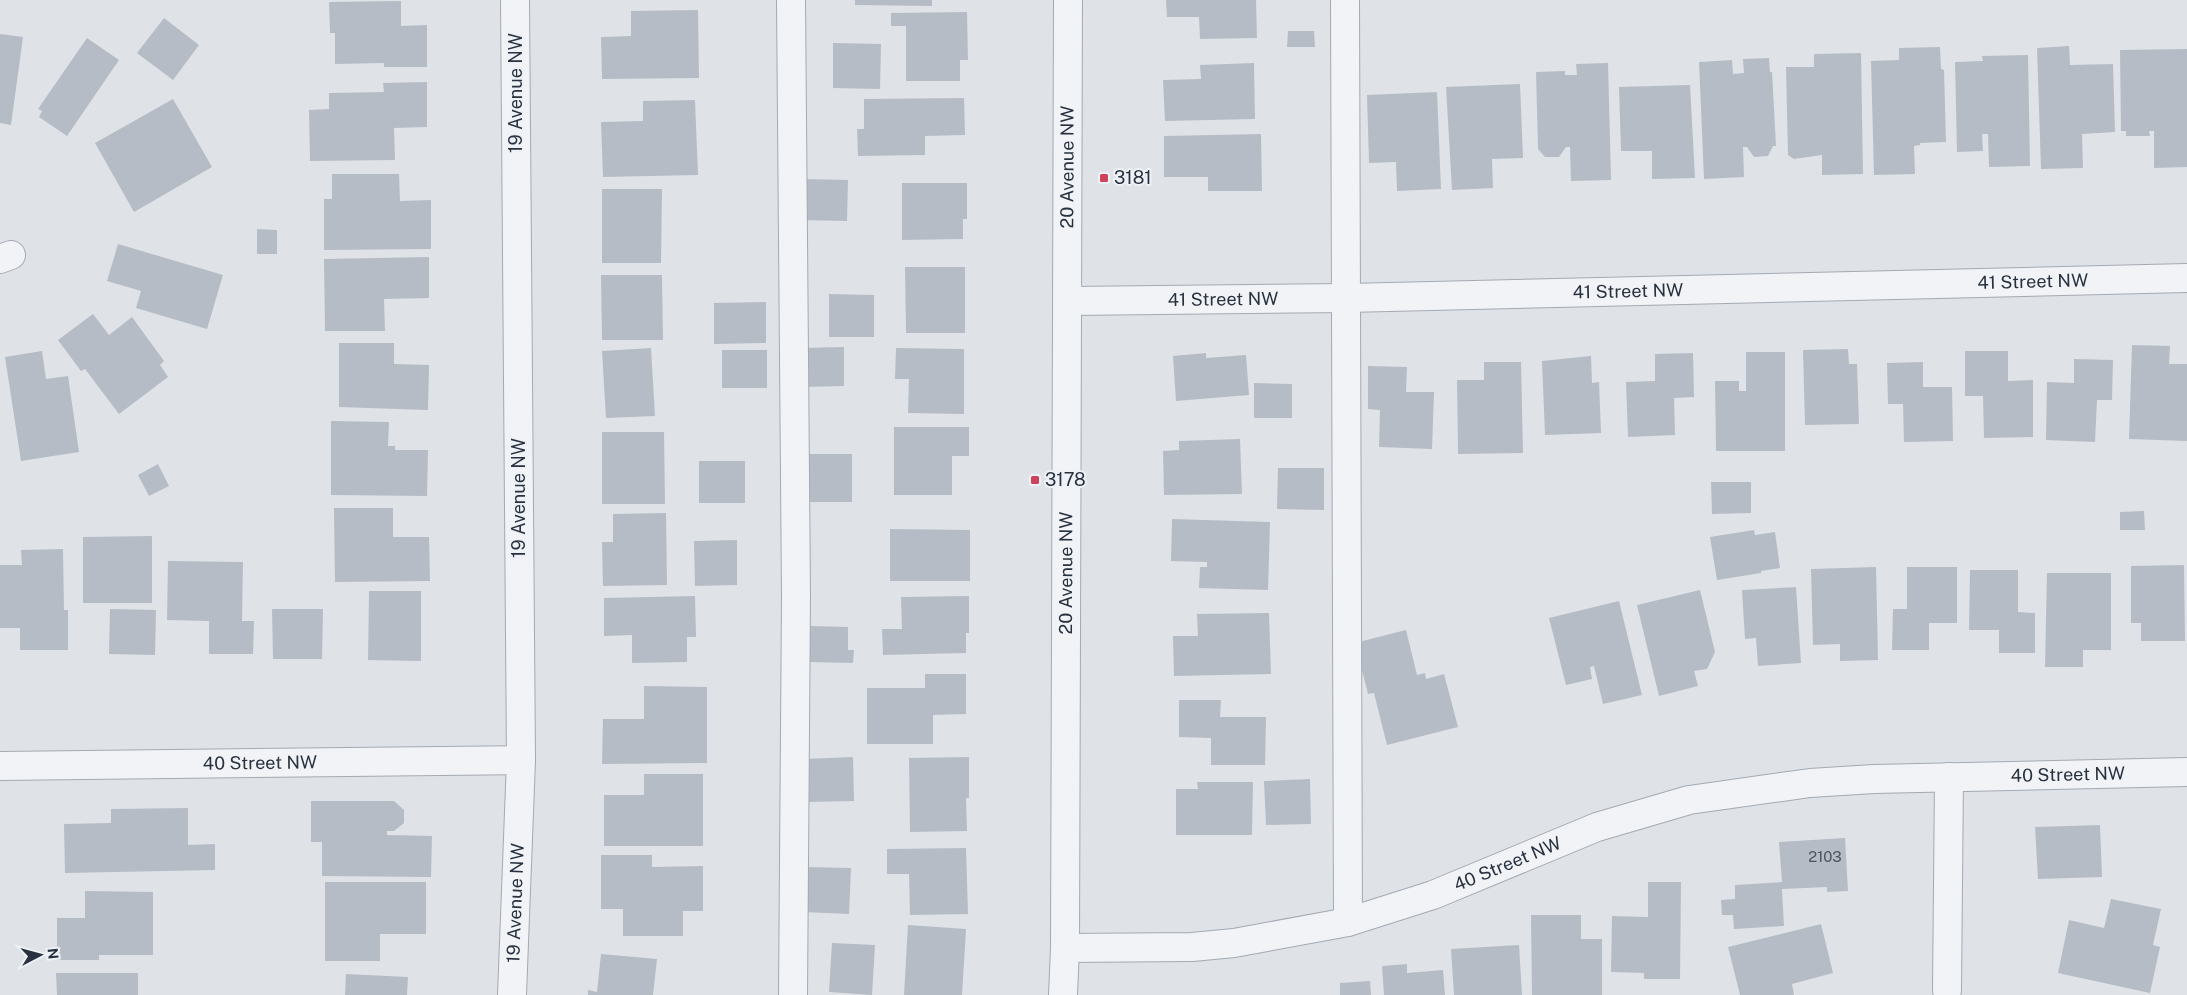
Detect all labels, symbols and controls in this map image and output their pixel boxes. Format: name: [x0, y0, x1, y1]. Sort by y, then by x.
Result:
street label: 19 Avenue NW: [505, 33, 526, 153]
street label: 20 Avenue NW: [1056, 106, 1078, 229]
place label: 3181: [1114, 167, 1152, 188]
marker: 3181: [1098, 172, 1110, 184]
street label: 41 Street NW: [1977, 269, 2088, 293]
street label: 41 Street NW: [1572, 279, 1684, 303]
street label: 41 Street NW: [1167, 288, 1278, 310]
street label: 19 Avenue NW: [508, 438, 529, 558]
place label: 3178: [1045, 469, 1086, 490]
marker: 3178: [1029, 474, 1041, 486]
street label: 20 Avenue NW: [1055, 512, 1076, 635]
street label: 40 Street NW: [203, 751, 317, 774]
street label: 40 Street NW: [2010, 762, 2125, 786]
street label: 40 Street NW: [1450, 832, 1564, 895]
street label: 19 Avenue NW: [502, 843, 528, 963]
house number: 2103: [1808, 848, 1842, 865]
north arrow: [15, 930, 65, 980]
text: N: [44, 947, 61, 960]

